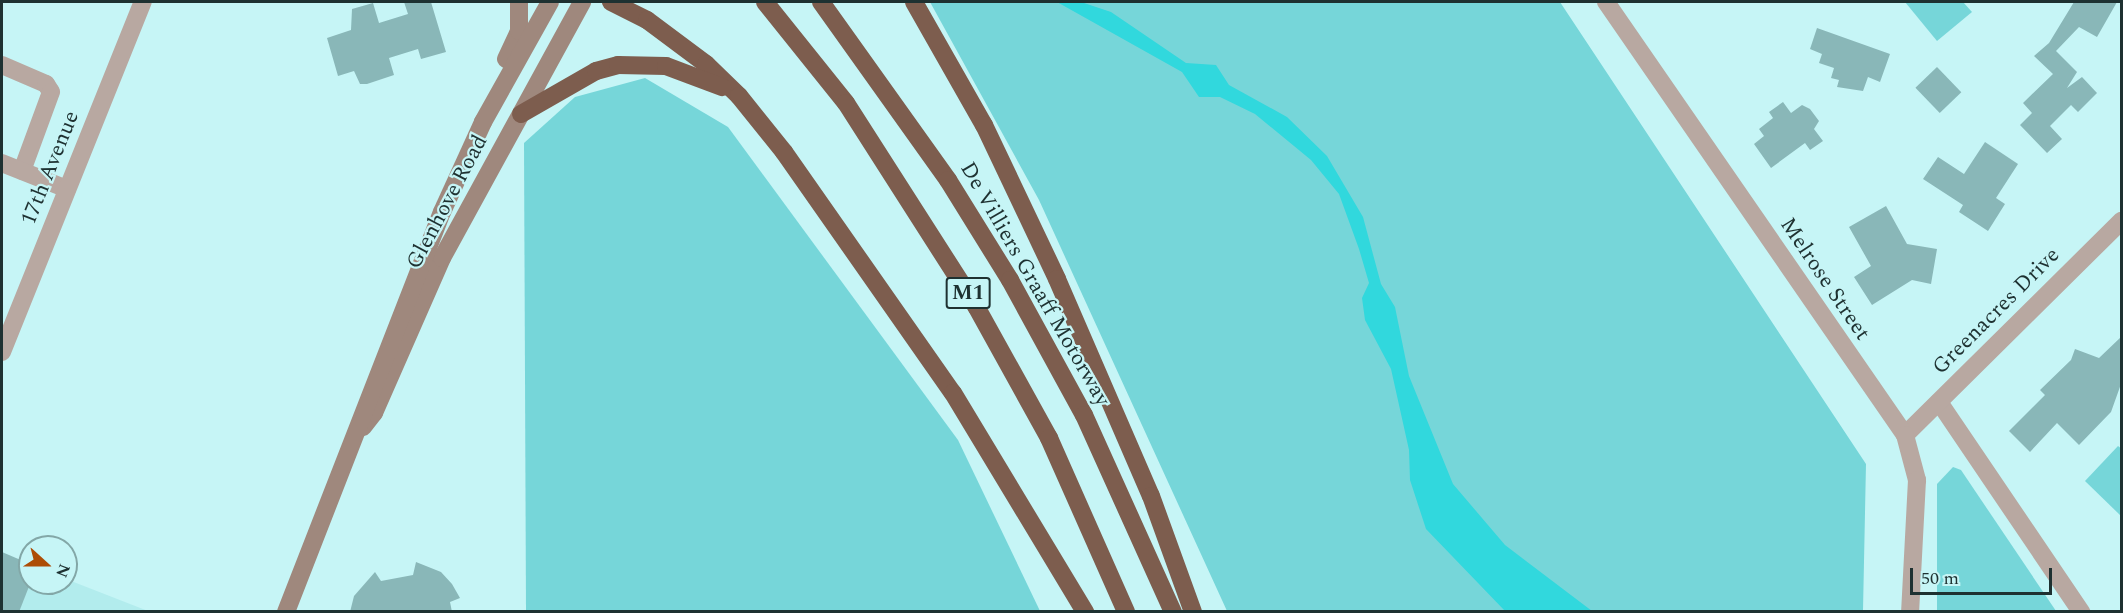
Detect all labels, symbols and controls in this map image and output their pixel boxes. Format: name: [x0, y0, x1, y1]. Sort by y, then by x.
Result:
street label: 17th Avenue: [15, 107, 85, 229]
street label: Glenhove Road: [401, 131, 493, 273]
street label: De Villiers Graaff Motorway: [954, 157, 1116, 411]
street label: Melrose Street: [1774, 213, 1876, 345]
street label: Greenacres Drive: [1927, 242, 2065, 380]
road number: M1: [946, 275, 990, 311]
north arrow: [18, 535, 78, 595]
scale bar: [1913, 556, 2056, 594]
text: N: [49, 560, 76, 581]
text: 50 m: [1921, 565, 1959, 592]

